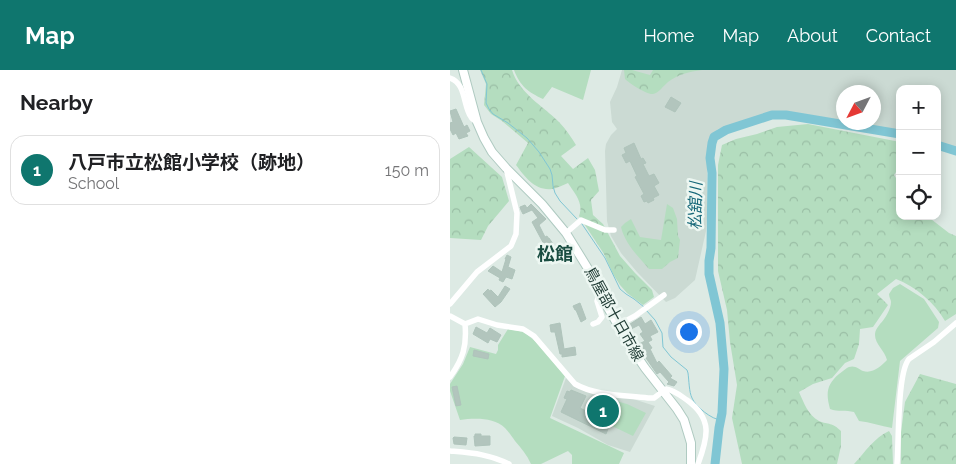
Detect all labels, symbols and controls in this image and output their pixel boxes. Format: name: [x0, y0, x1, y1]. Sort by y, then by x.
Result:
text: Map: [25, 21, 75, 50]
text: Home: [643, 25, 694, 46]
text: Map: [722, 25, 759, 46]
text: About: [787, 25, 838, 46]
text: Contact: [866, 25, 931, 46]
north arrow: [836, 85, 881, 130]
map controls: [896, 85, 941, 220]
button: +: [896, 85, 941, 130]
text: Nearby: [20, 90, 93, 115]
button: −: [896, 130, 941, 175]
text: 八戸市立松館小学校（跡地）: [68, 151, 315, 173]
text: 1: [33, 161, 41, 180]
text: 150 m: [385, 161, 429, 180]
text: School: [68, 174, 119, 193]
button: locate: [896, 175, 941, 220]
water label: 松舘川: [686, 180, 705, 230]
district label: 松館: [537, 243, 573, 264]
street label: 鳥屋部十日市線: [581, 264, 647, 364]
your location: [676, 319, 702, 345]
pin: 1: [587, 392, 619, 430]

